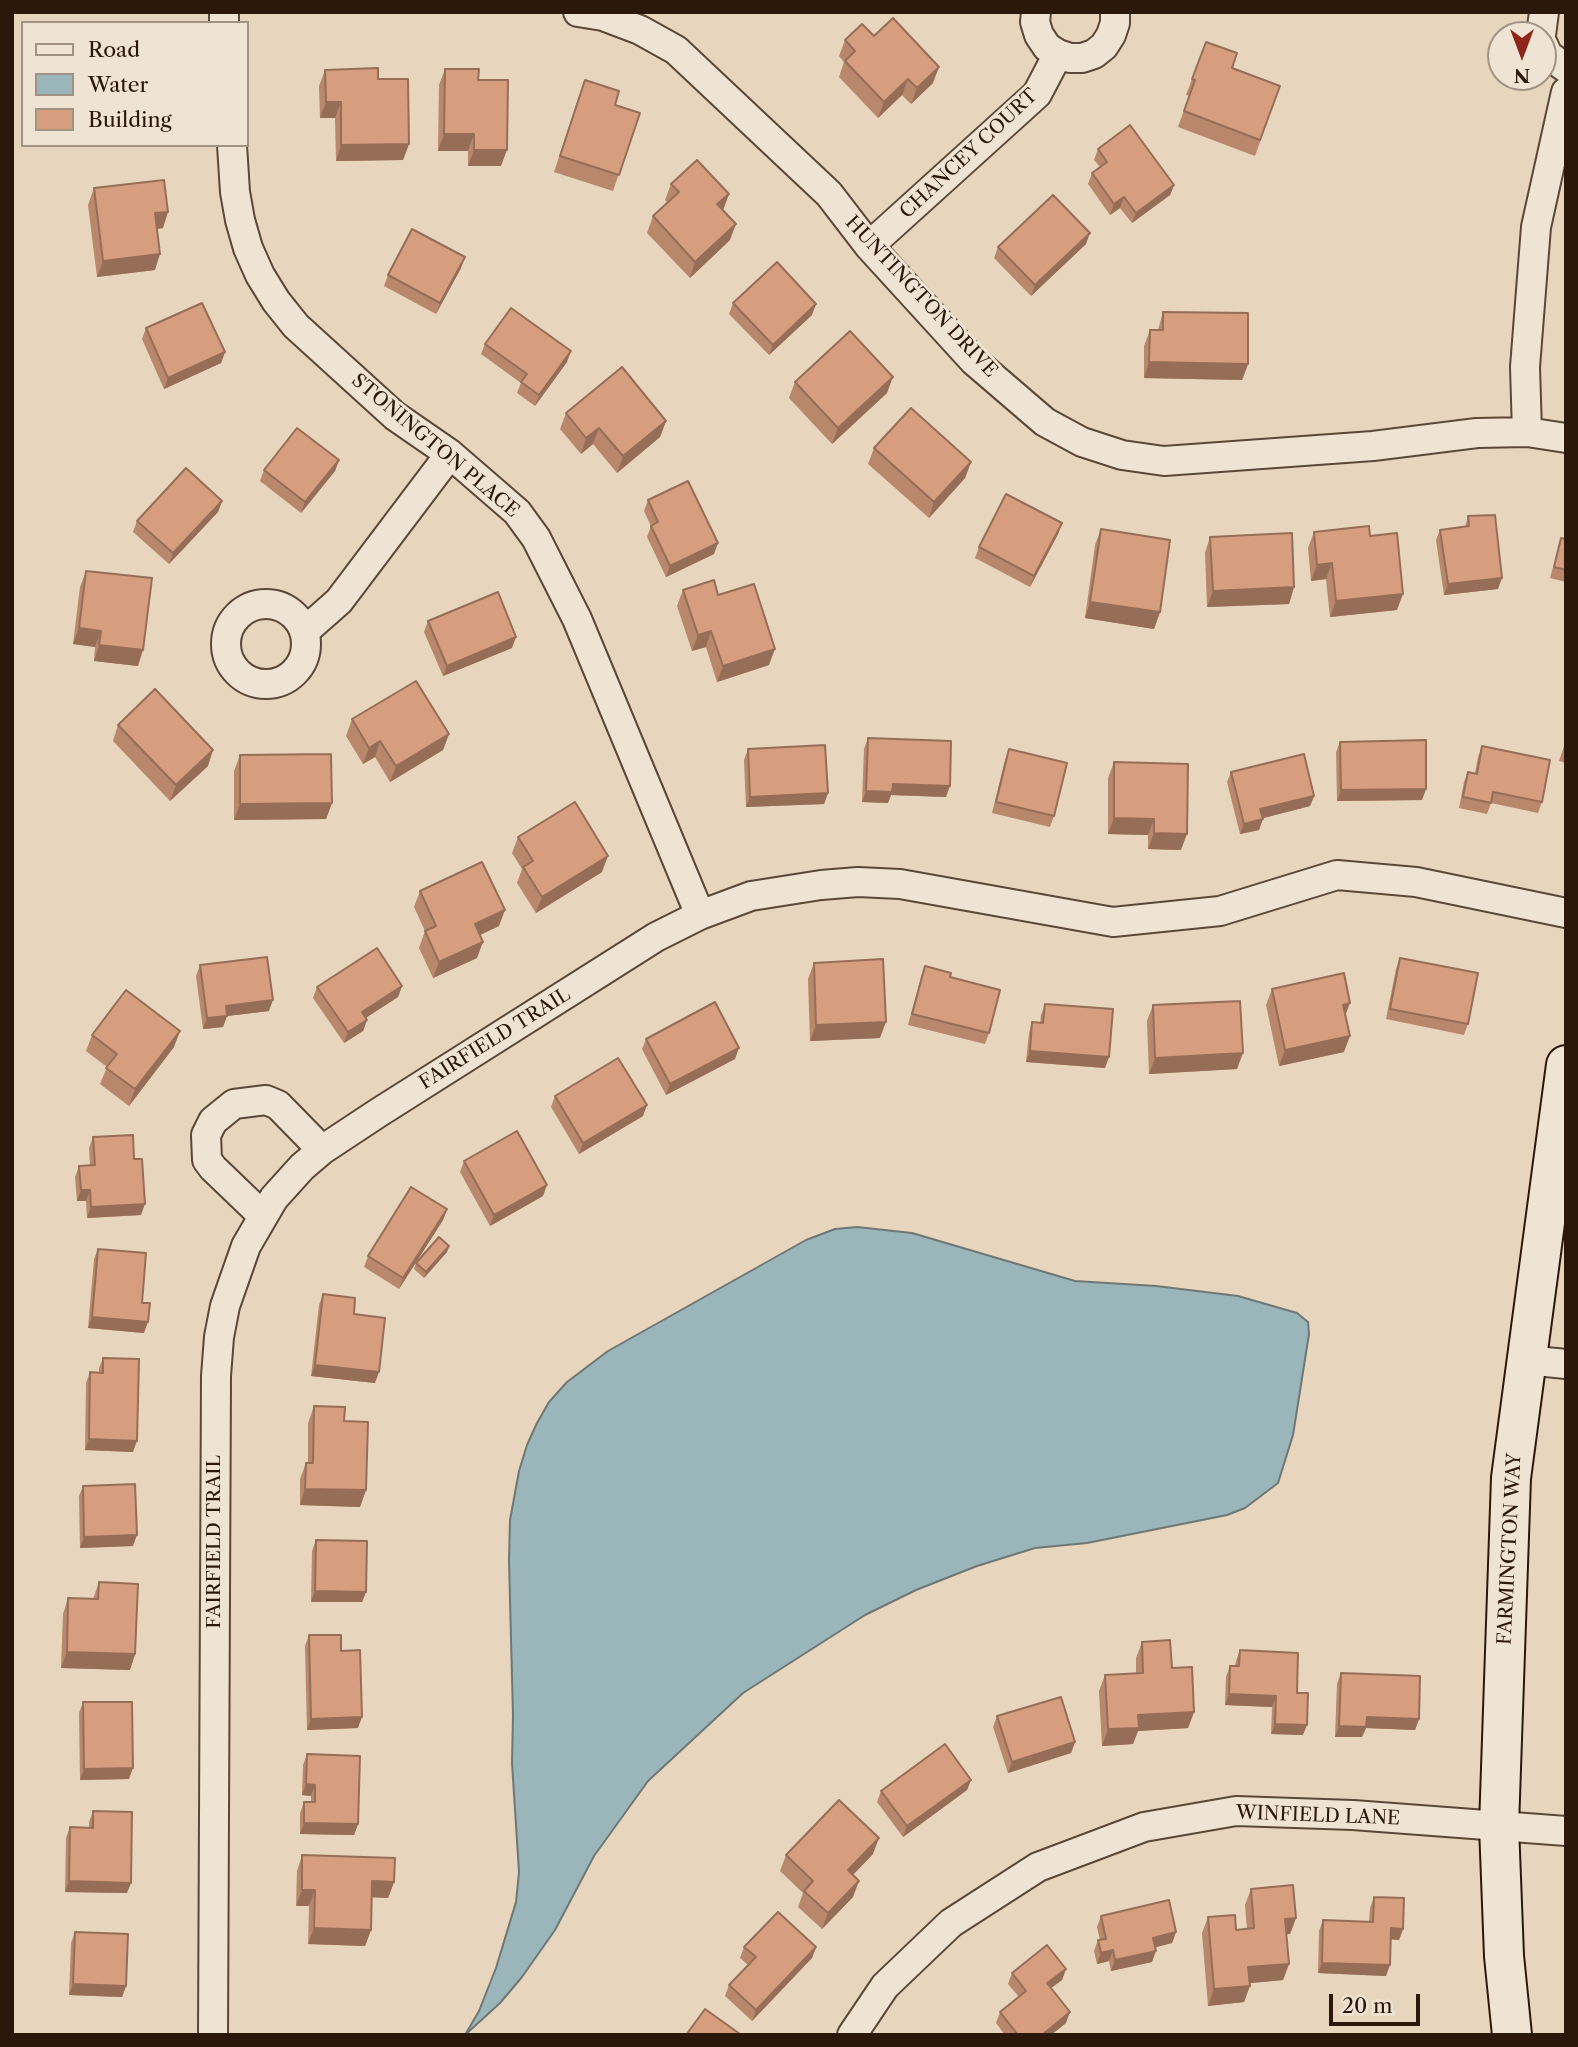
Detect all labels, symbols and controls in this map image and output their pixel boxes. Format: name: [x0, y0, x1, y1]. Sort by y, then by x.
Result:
legend: [21, 21, 248, 147]
north arrow: [1487, 21, 1557, 91]
text: Road: [88, 37, 140, 62]
text: N: [1514, 64, 1530, 87]
text: Water: [88, 72, 148, 97]
street label: CHANCEY COURT: [896, 84, 1042, 224]
text: Building: [88, 107, 172, 132]
street label: HUNTINGTON DRIVE: [840, 212, 1002, 382]
street label: STONINGTON PLACE: [347, 369, 523, 523]
street label: FAIRFIELD TRAIL: [415, 983, 575, 1095]
street label: FARMINGTON WAY: [1494, 1452, 1526, 1646]
street label: FAIRFIELD TRAIL: [204, 1455, 226, 1629]
street label: WINFIELD LANE: [1235, 1802, 1401, 1830]
scale bar: [1333, 1980, 1424, 2024]
text: 20 m: [1342, 1993, 1393, 2018]

